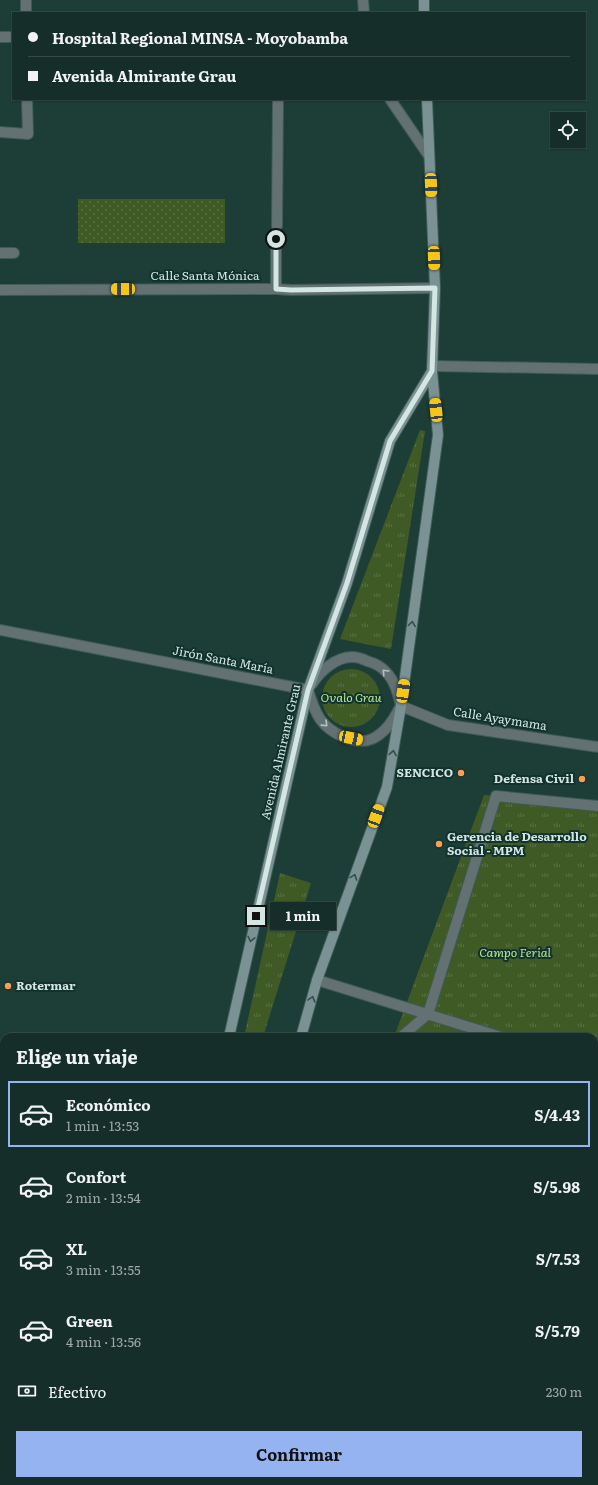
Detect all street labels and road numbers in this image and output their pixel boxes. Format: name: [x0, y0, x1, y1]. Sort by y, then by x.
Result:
street label: Calle Santa Mónica: [151, 266, 260, 284]
street label: Jirón Santa María: [171, 640, 276, 678]
street label: Avenida Almirante Grau: [256, 682, 304, 821]
street label: Calle Ayaymama: [452, 702, 549, 734]

